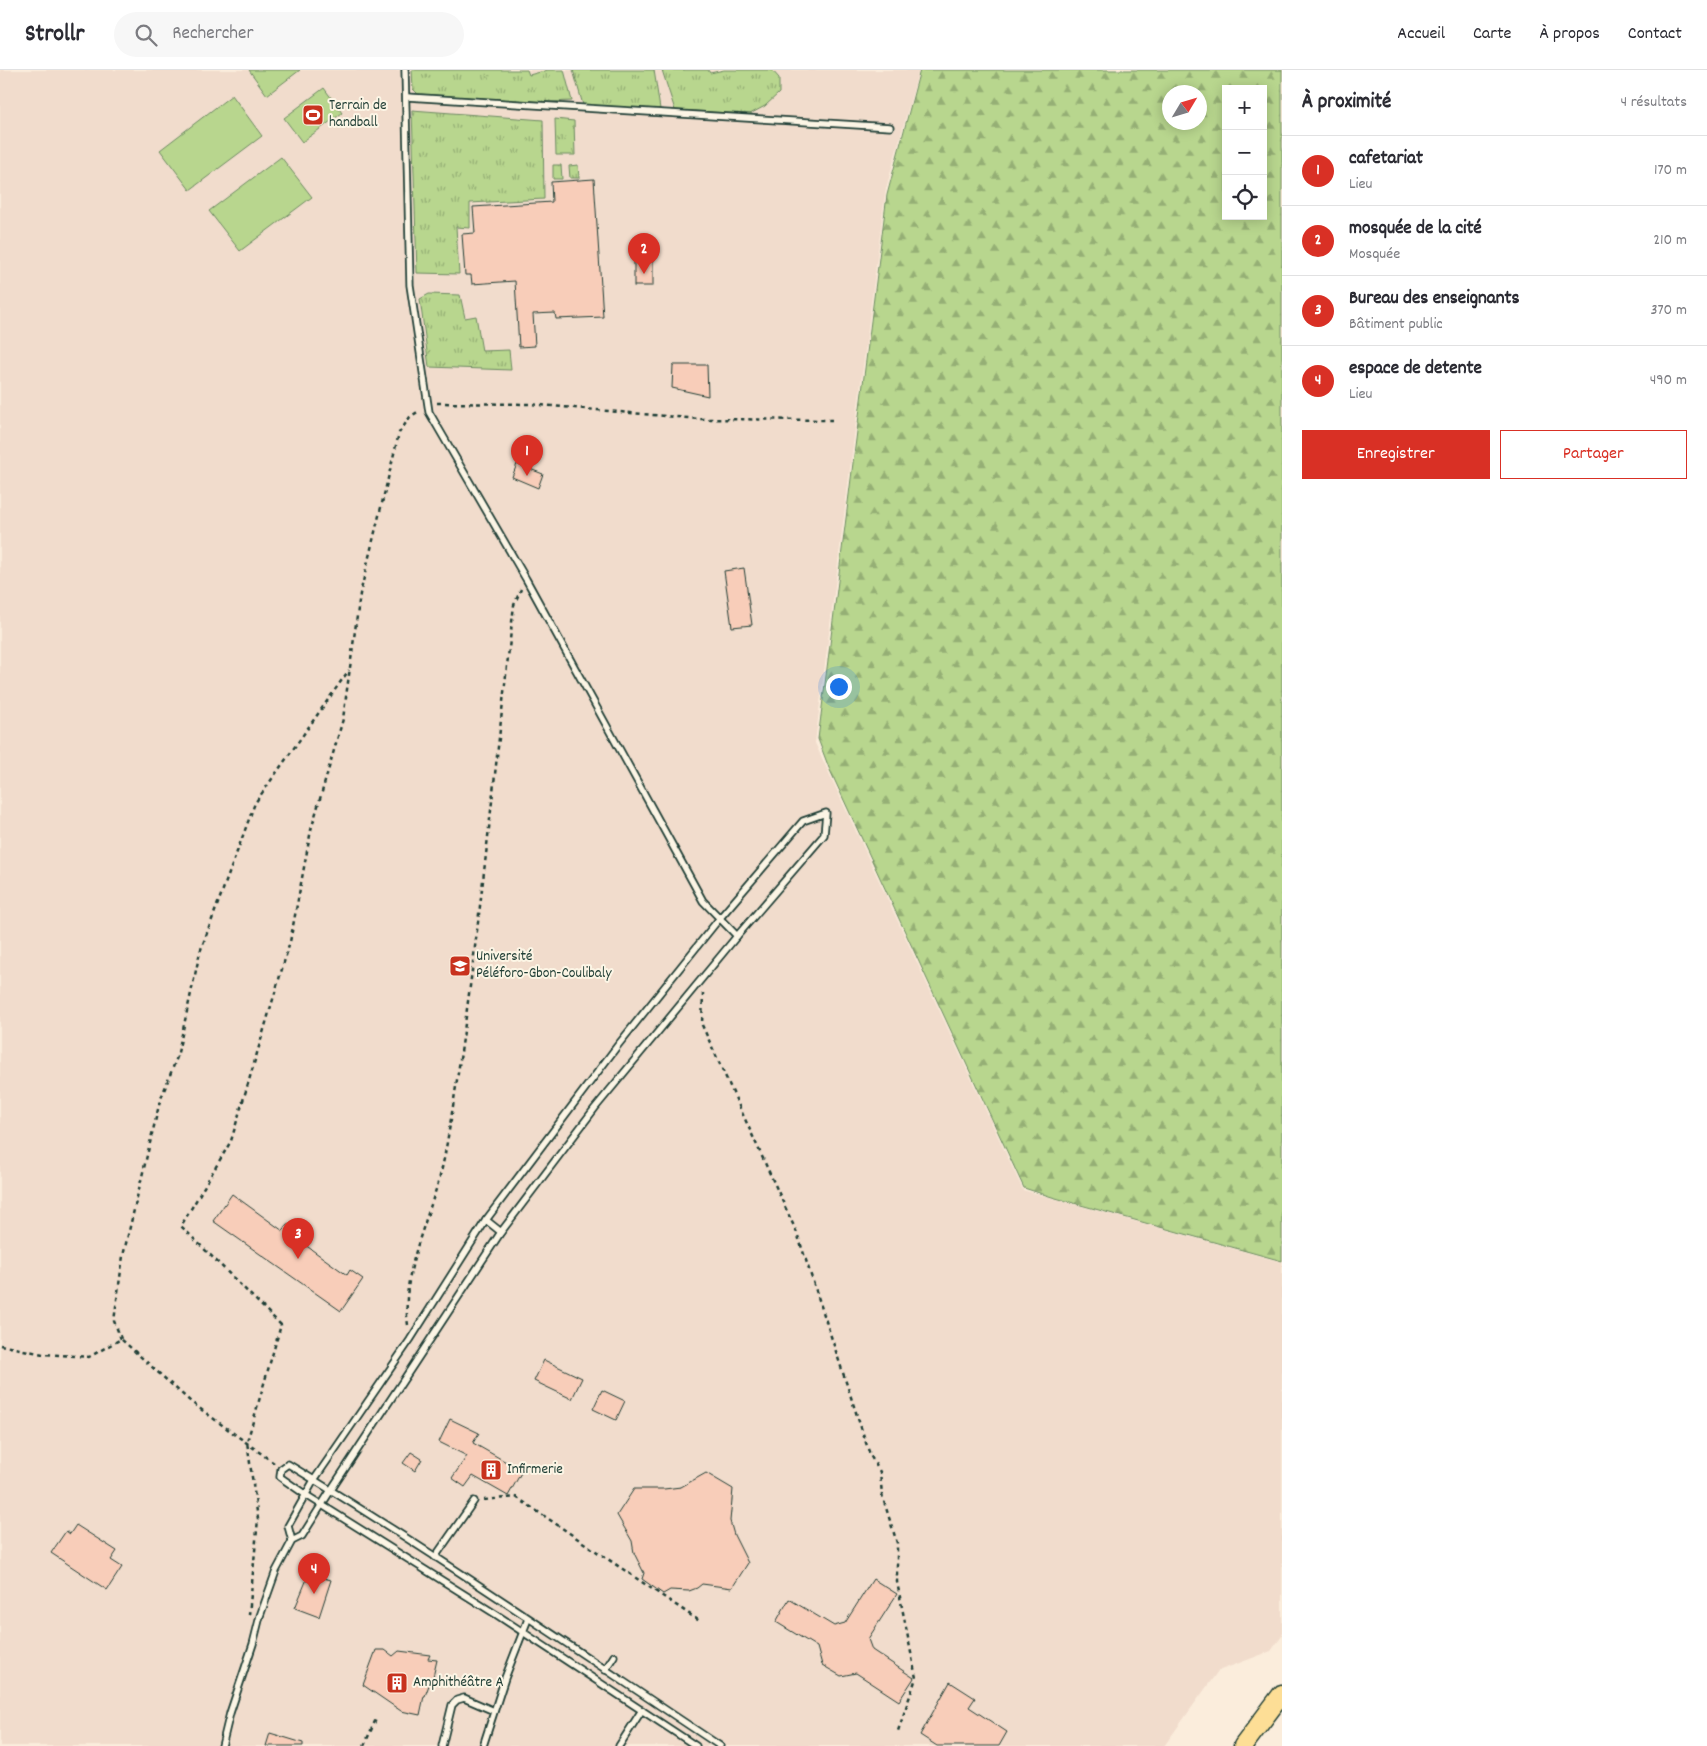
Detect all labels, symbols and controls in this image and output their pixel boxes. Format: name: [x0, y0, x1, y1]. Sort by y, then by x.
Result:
search box: [114, 12, 464, 57]
text: Strollr: [25, 18, 84, 52]
icon: search: [132, 21, 160, 49]
text: Rechercher: [172, 21, 253, 48]
text: Accueil: [1397, 22, 1445, 47]
text: Carte: [1473, 22, 1512, 47]
text: À propos: [1540, 22, 1600, 47]
text: Contact: [1628, 22, 1682, 47]
north arrow: [1162, 85, 1207, 130]
map controls: [1222, 85, 1267, 220]
button: +: [1222, 85, 1267, 130]
text: À proximité: [1302, 88, 1391, 118]
text: 4 résultats: [1620, 91, 1687, 114]
place label: Terrain de handball: [329, 95, 387, 134]
sports icon: Terrain de handball: [301, 103, 325, 127]
button: −: [1222, 130, 1267, 175]
text: cafetariat: [1349, 146, 1423, 173]
text: 1: [1316, 159, 1320, 182]
text: 170 m: [1654, 159, 1687, 182]
text: Lieu: [1349, 173, 1372, 196]
button: locate: [1222, 175, 1267, 220]
text: mosquée de la cité: [1349, 216, 1482, 243]
text: 2: [1315, 229, 1322, 252]
text: 210 m: [1653, 229, 1687, 252]
pin: 2: [628, 233, 660, 274]
text: Mosquée: [1349, 243, 1400, 266]
text: Bureau des enseignants: [1349, 286, 1519, 313]
text: 3: [1314, 299, 1322, 322]
text: 370 m: [1650, 299, 1687, 322]
text: Bâtiment public: [1349, 313, 1443, 336]
text: espace de detente: [1349, 356, 1482, 383]
text: 4: [1315, 369, 1321, 392]
text: 490 m: [1650, 369, 1687, 392]
text: Lieu: [1349, 383, 1372, 406]
button: Enregistrer: [1302, 430, 1490, 479]
button: Partager: [1500, 430, 1687, 479]
pin: 1: [511, 435, 543, 476]
your location: [826, 674, 852, 700]
place label: Université Péléforo-Gbon-Coulibaly: [476, 946, 612, 985]
school or university icon: Université Péléforo-Gbon-Coulibaly: [448, 954, 472, 978]
pin: 3: [282, 1218, 314, 1259]
building icon: Infirmerie: [479, 1458, 503, 1482]
place label: Infirmerie: [507, 1459, 563, 1481]
pin: 4: [298, 1553, 330, 1594]
building icon: Amphithéâtre A: [385, 1671, 409, 1695]
place label: Amphithéâtre A: [413, 1672, 504, 1694]

